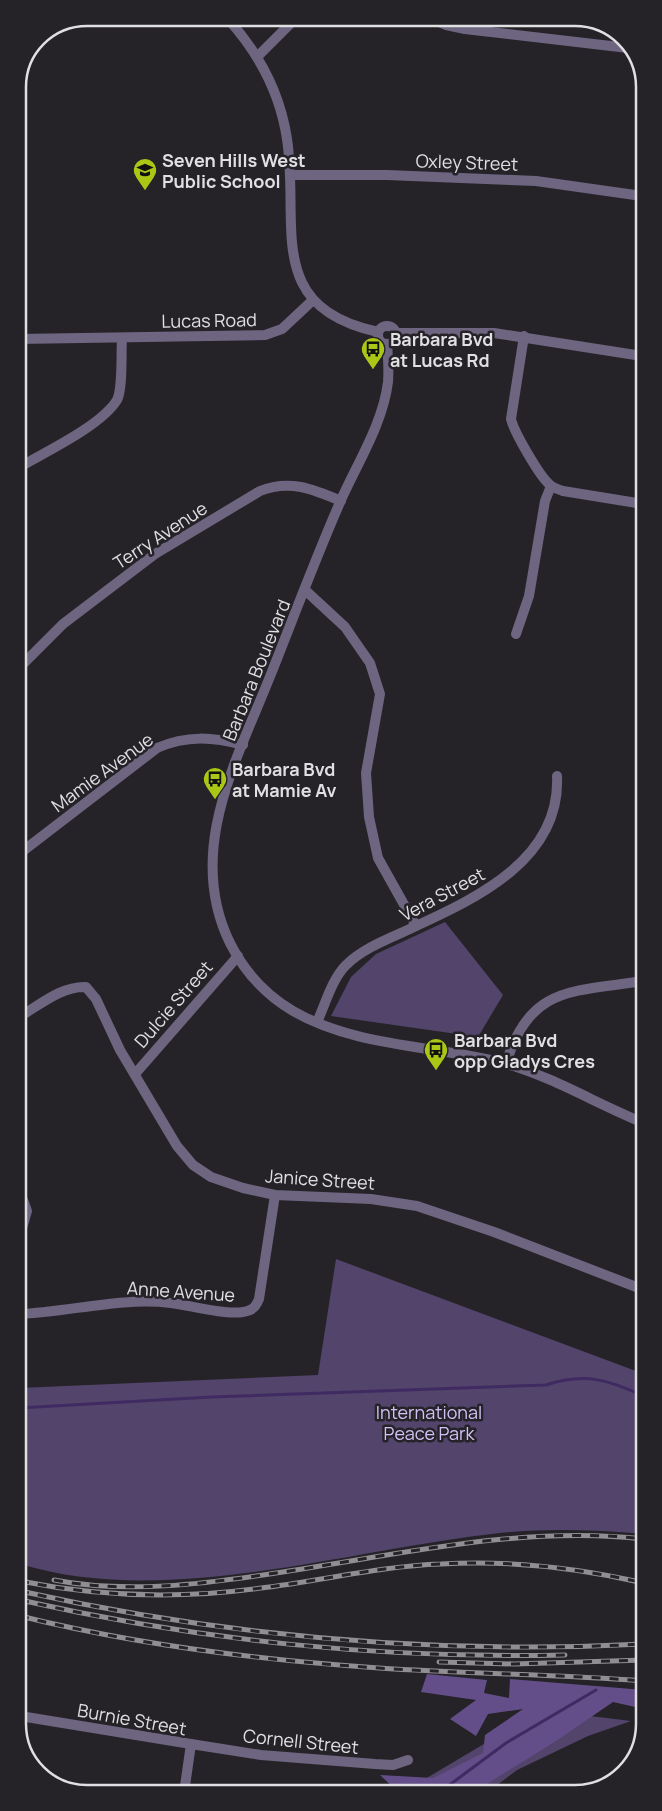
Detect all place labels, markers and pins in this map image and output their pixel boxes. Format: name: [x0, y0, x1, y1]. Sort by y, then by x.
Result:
place label: Seven Hills West Public School: [162, 148, 306, 193]
school or university icon: Seven Hills West Public School: [132, 157, 158, 191]
place label: Barbara Bvd at Lucas Rd: [390, 327, 493, 372]
bus stop icon: Barbara Bvd at Lucas Rd: [360, 336, 386, 370]
place label: Barbara Bvd at Mamie Av: [232, 757, 337, 802]
bus stop icon: Barbara Bvd at Mamie Av: [202, 766, 228, 800]
place label: Barbara Bvd opp Gladys Cres: [454, 1028, 595, 1073]
bus stop icon: Barbara Bvd opp Gladys Cres: [423, 1037, 449, 1071]

